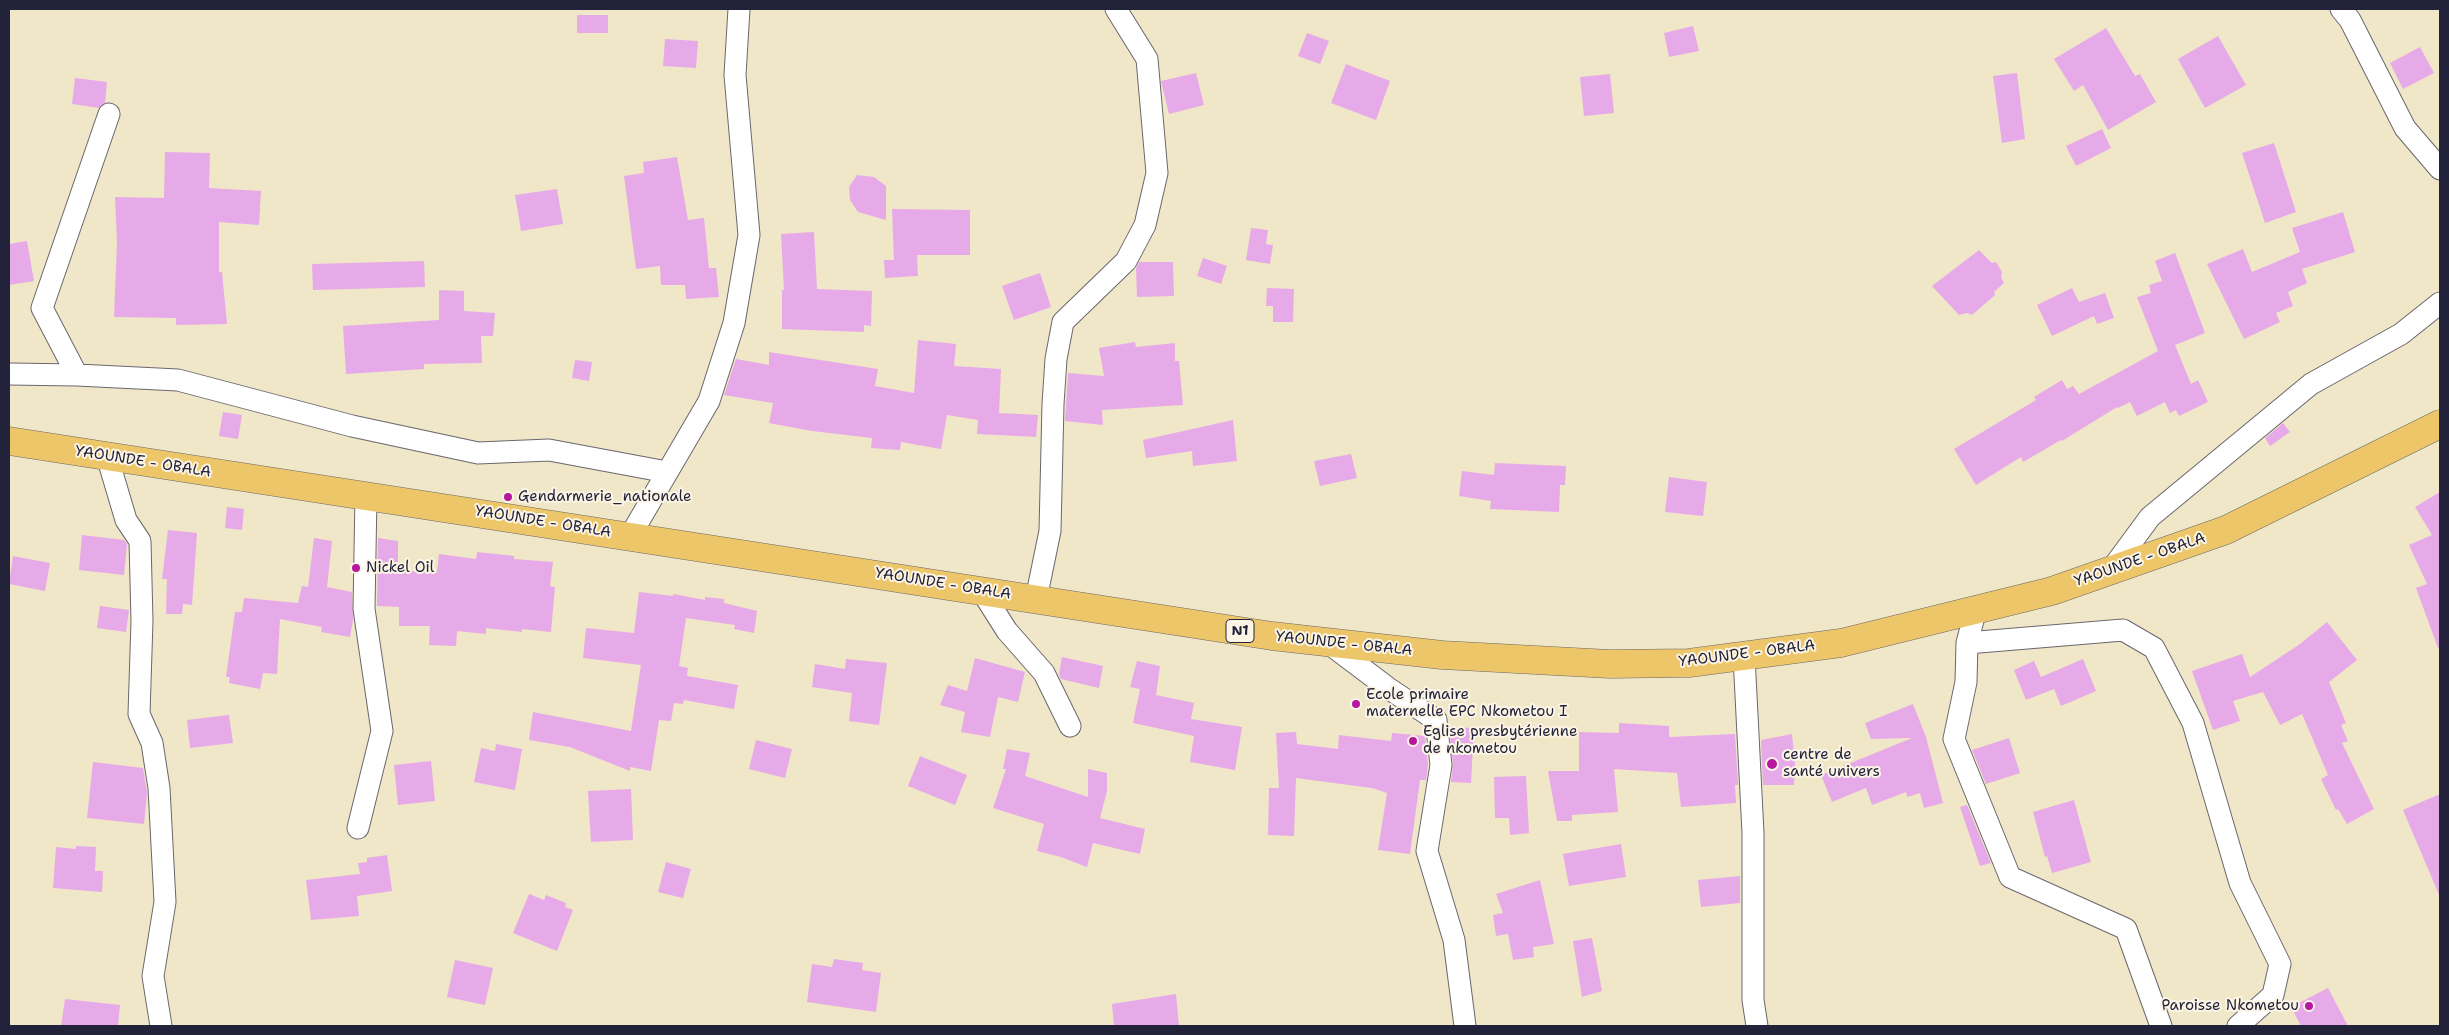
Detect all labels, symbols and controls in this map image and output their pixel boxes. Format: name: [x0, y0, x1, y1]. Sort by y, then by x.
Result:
street label: YAOUNDE - OBALA: [74, 442, 212, 482]
place label: Gendarmerie_nationale: [518, 488, 692, 506]
marker: Gendarmerie_nationale: [502, 491, 514, 503]
street label: YAOUNDE - OBALA: [474, 502, 612, 542]
street label: YAOUNDE - OBALA: [2072, 529, 2208, 591]
place label: Nickel Oil: [366, 559, 434, 577]
marker: Nickel Oil: [350, 562, 362, 574]
street label: YAOUNDE - OBALA: [874, 564, 1012, 604]
road number: N1: [1226, 620, 1254, 642]
street label: YAOUNDE - OBALA: [1275, 628, 1413, 660]
street label: YAOUNDE - OBALA: [1678, 637, 1816, 671]
place label: Ecole primaire maternelle EPC Nkometou I: [1366, 686, 1567, 721]
marker: Ecole primaire maternelle EPC Nkometou I: [1350, 698, 1362, 710]
place label: Eglise presbytérienne de nkometou: [1423, 723, 1577, 758]
marker: Eglise presbytérienne de nkometou: [1407, 735, 1419, 747]
place label: centre de santé univers: [1783, 746, 1880, 781]
marker: centre de santé univers: [1765, 757, 1779, 771]
place label: Paroisse Nkometou: [2162, 997, 2299, 1015]
marker: Paroisse Nkometou: [2303, 1000, 2315, 1012]

